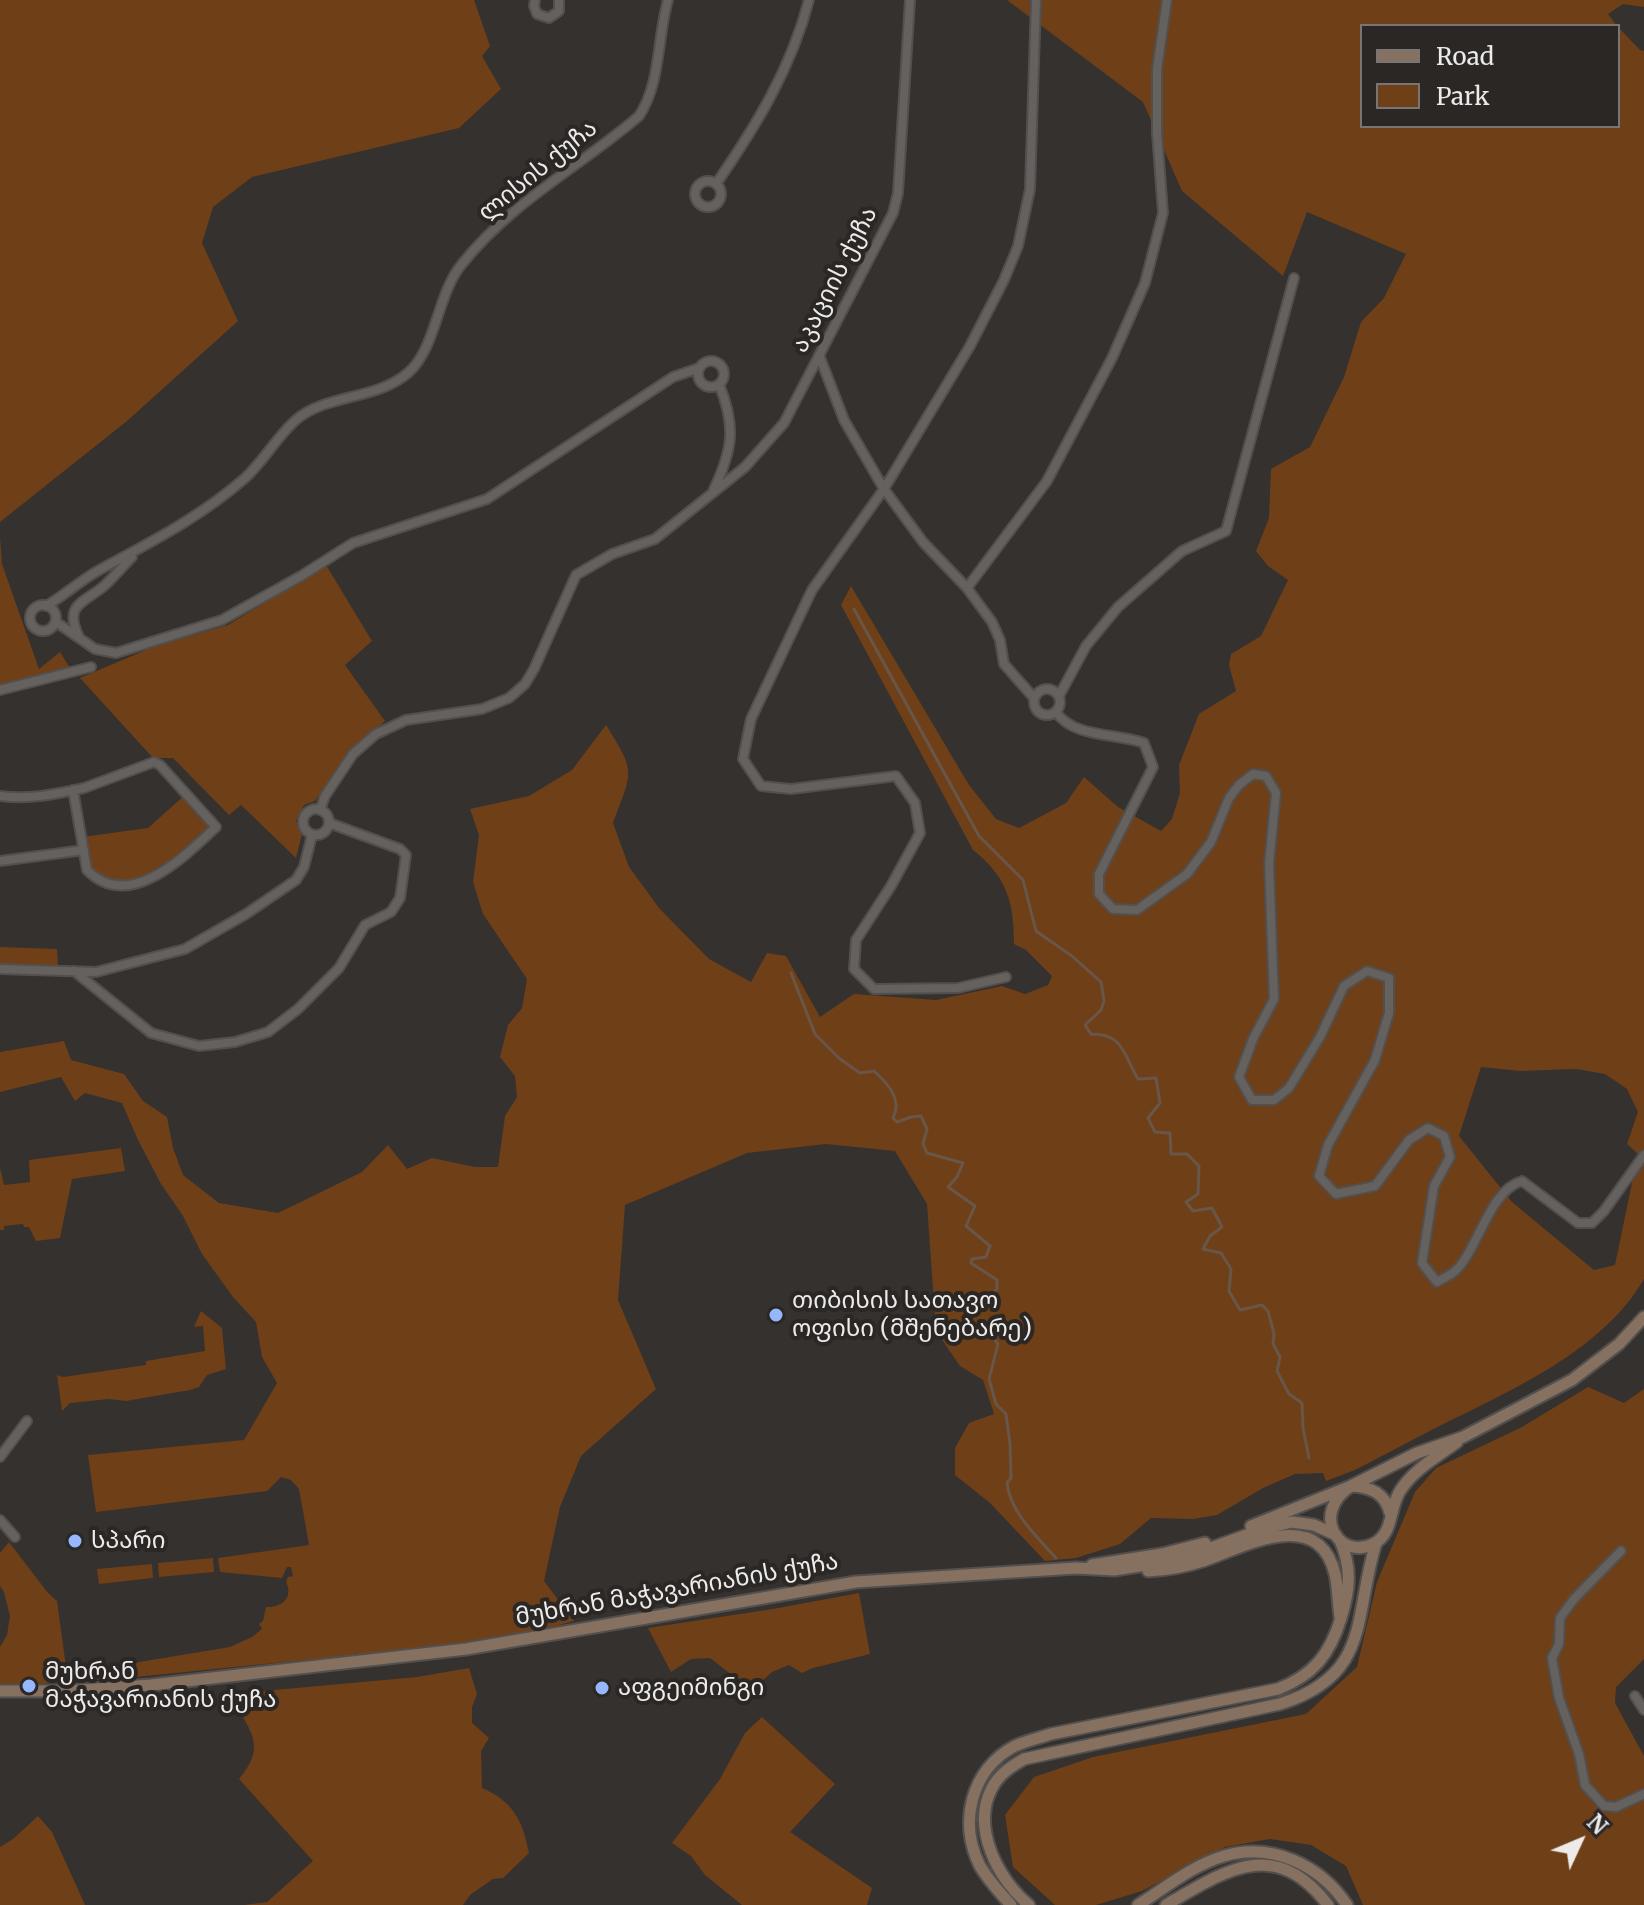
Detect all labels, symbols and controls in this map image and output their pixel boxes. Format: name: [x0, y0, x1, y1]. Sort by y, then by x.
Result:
legend: [1360, 24, 1620, 128]
text: Road: [1436, 41, 1494, 72]
text: Park: [1436, 81, 1489, 112]
street label: ლისის ქუჩა: [473, 114, 603, 228]
street label: აკაციის ქუჩა: [786, 202, 884, 358]
place label: თიბისის სათავო ოფისი (მშენებარე): [792, 1287, 1032, 1343]
marker: თიბისის სათავო ოფისი (მშენებარე): [767, 1306, 785, 1324]
place label: სპარი: [91, 1527, 166, 1555]
marker: სპარი: [66, 1532, 84, 1550]
street label: მუხრან მაჭავარიანის ქუჩა: [513, 1547, 841, 1633]
place label: მუხრან მაჭავარიანის ქუჩა: [45, 1658, 276, 1714]
place label: აფგეიმინგი: [618, 1674, 764, 1702]
marker: მუხრან მაჭავარიანის ქუჩა: [20, 1677, 38, 1695]
marker: აფგეიმინგი: [593, 1679, 611, 1697]
north arrow: [1540, 1801, 1620, 1881]
text: N: [1581, 1808, 1613, 1840]

